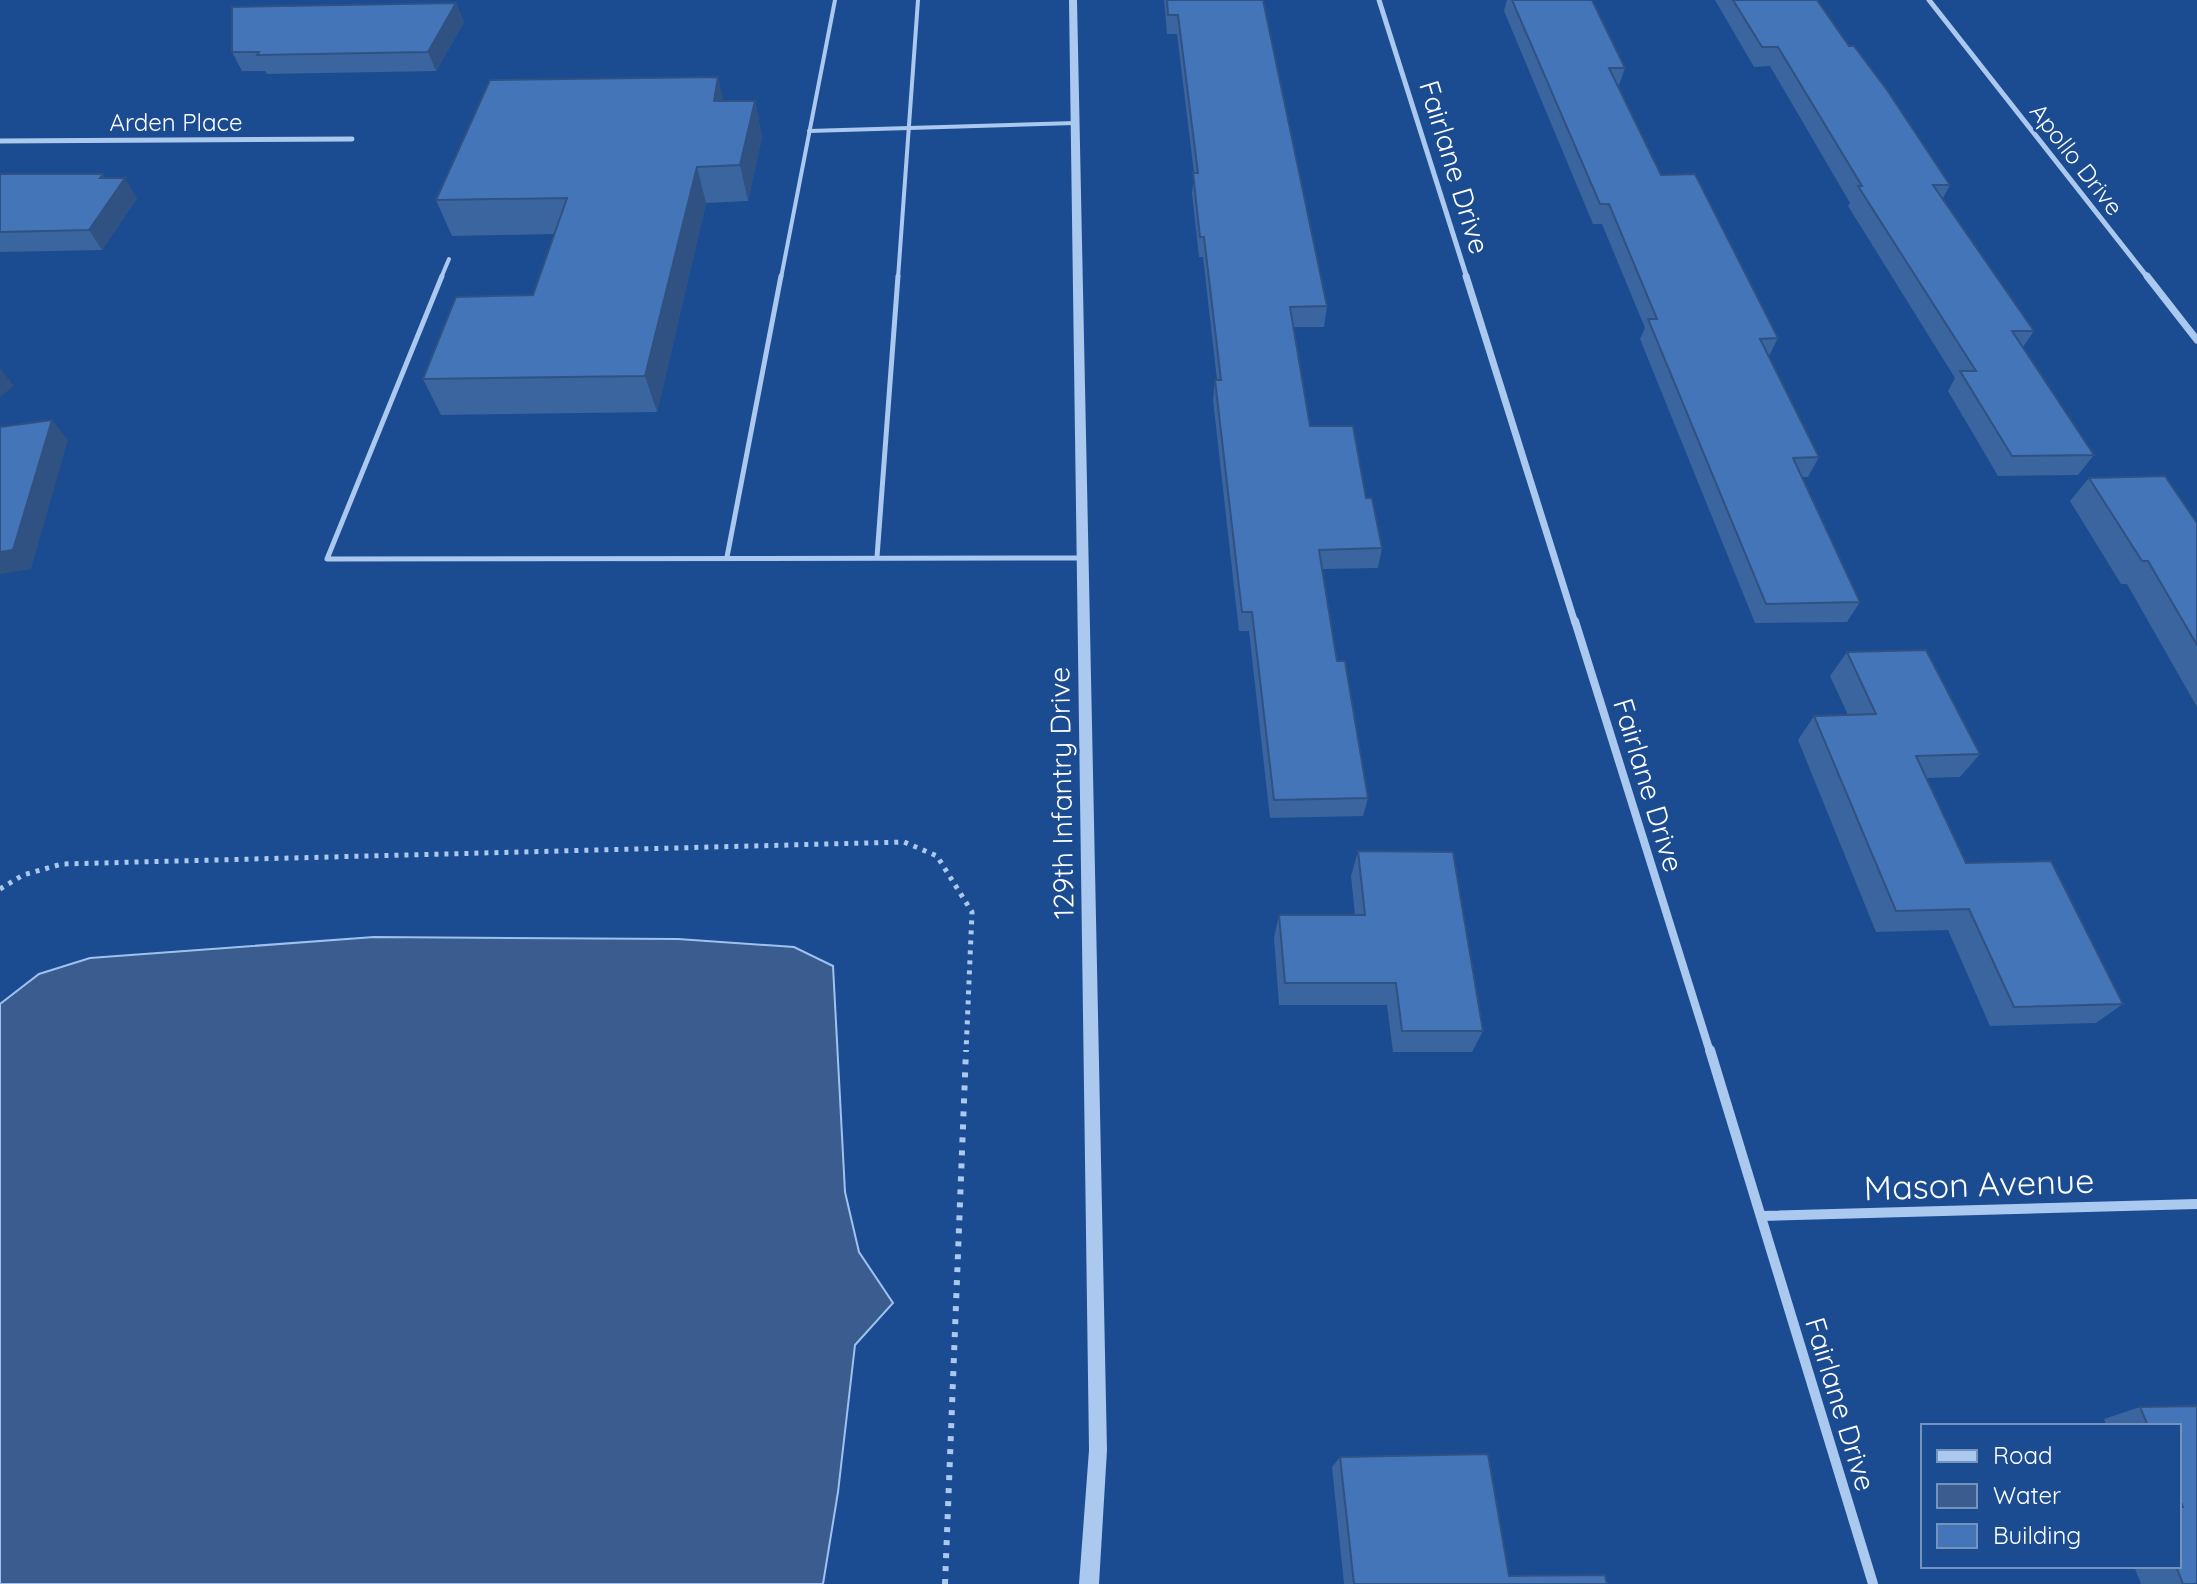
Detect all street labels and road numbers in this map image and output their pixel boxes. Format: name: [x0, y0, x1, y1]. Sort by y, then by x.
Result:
street label: Fairlane Drive: [1412, 76, 1498, 258]
street label: Apollo Drive: [2024, 97, 2130, 221]
street label: Arden Place: [109, 107, 243, 137]
street label: 129th Infantry Drive: [1041, 667, 1081, 919]
street label: Fairlane Drive: [1606, 694, 1692, 876]
street label: Mason Avenue: [1863, 1158, 2095, 1210]
street label: Fairlane Drive: [1798, 1313, 1884, 1495]

